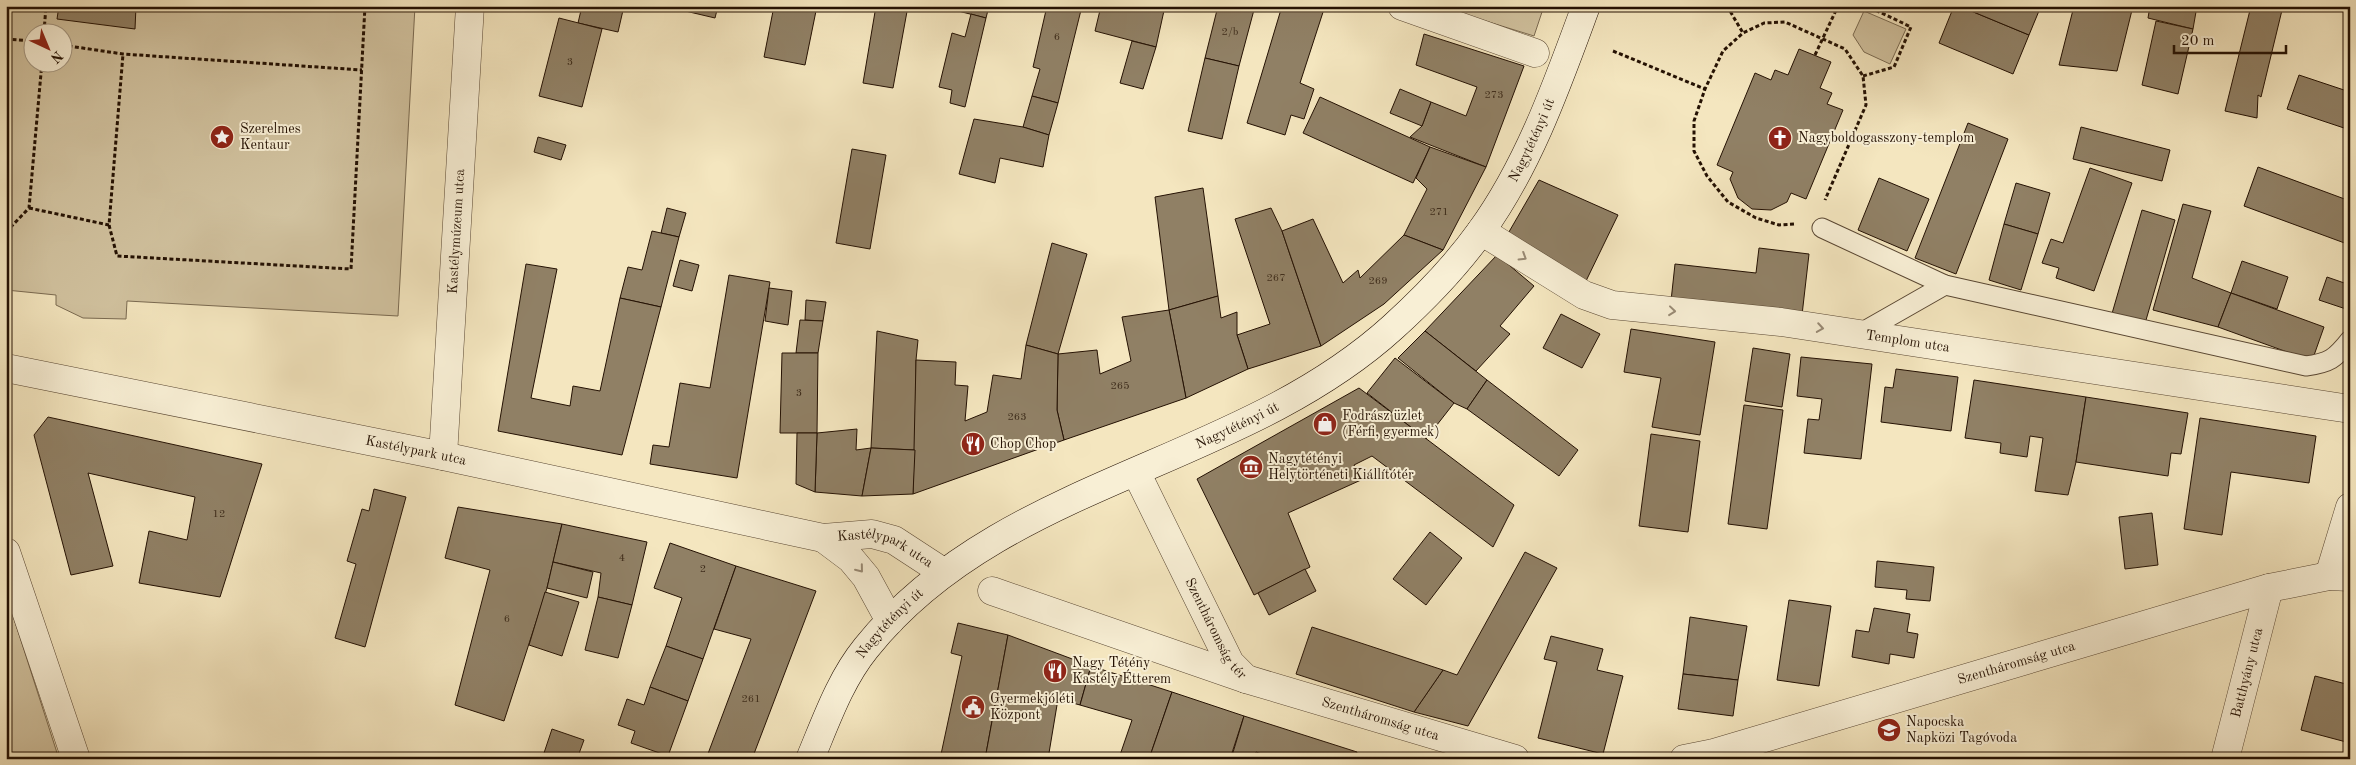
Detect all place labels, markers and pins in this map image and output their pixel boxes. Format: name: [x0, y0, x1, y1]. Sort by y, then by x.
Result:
place label: Szerelmes Kentaur: [240, 122, 301, 152]
place icon: Szerelmes Kentaur: [209, 124, 235, 150]
church icon: Nagyboldogasszony-templom: [1767, 125, 1793, 151]
place label: Nagyboldogasszony-templom: [1798, 131, 1974, 145]
place label: Fodrász üzlet (Férfi, gyermek): [1342, 409, 1440, 439]
shop icon: Fodrász üzlet (Férfi, gyermek): [1312, 411, 1338, 437]
restaurant icon: Chop Chop: [960, 431, 986, 457]
place label: Chop Chop: [990, 437, 1056, 451]
place label: Nagytétényi Helytörténeti Kiállítótér: [1268, 452, 1414, 482]
museum icon: Nagytétényi Helytörténeti Kiállítótér: [1238, 454, 1264, 480]
place label: Nagy Tétény Kastély Étterem: [1072, 656, 1171, 686]
restaurant icon: Nagy Tétény Kastély Étterem: [1042, 658, 1068, 684]
place label: Gyermekjóléti Központ: [990, 692, 1074, 722]
public building icon: Gyermekjóléti Központ: [960, 694, 986, 720]
place label: Napocska Napközi Tagóvoda: [1906, 715, 2017, 745]
school or university icon: Napocska Napközi Tagóvoda: [1876, 717, 1902, 743]

